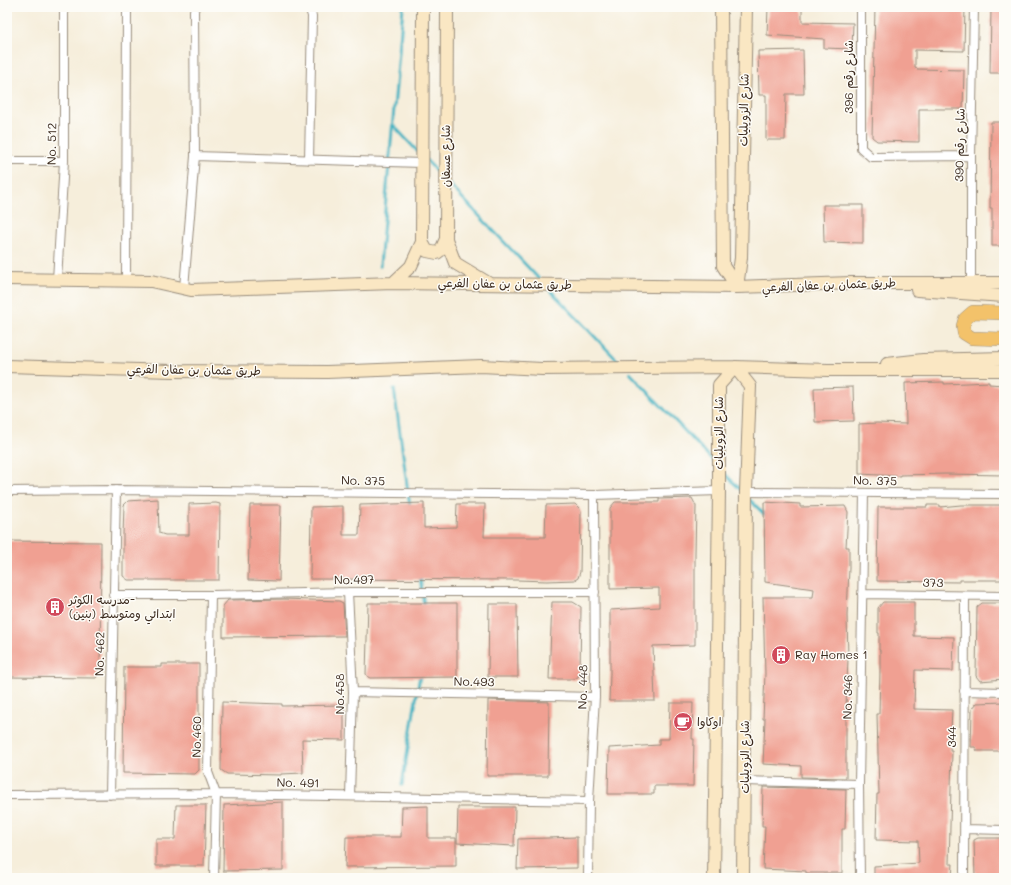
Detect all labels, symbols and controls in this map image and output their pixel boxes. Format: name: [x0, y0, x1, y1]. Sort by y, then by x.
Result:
street label: شارع رقم 396: [840, 40, 858, 114]
street label: شارع الزويليات: [734, 73, 754, 147]
street label: شارع رقم 390: [950, 108, 970, 182]
street label: No. 512: [43, 123, 59, 165]
street label: شارع عسفان: [437, 125, 455, 187]
street label: طريق عثمان بن عفان الفرعي: [438, 274, 572, 296]
street label: طريق عثمان بن عفان الفرعي: [762, 274, 896, 298]
street label: طريق عثمان بن عفان الفرعي: [127, 360, 261, 382]
street label: شارع الزويليات: [710, 397, 728, 469]
street label: No. 375: [341, 472, 385, 488]
street label: No. 375: [853, 472, 897, 488]
street label: No.497: [334, 571, 375, 587]
street label: 373: [923, 574, 944, 590]
place label: مدرسه الكوثر- ابتدائي ومتوسط (بنين): [68, 591, 176, 625]
building icon: مدرسه الكوثر- ابتدائي ومتوسط (بنين): [44, 596, 66, 618]
street label: No. 462: [91, 632, 107, 676]
building icon: Ray Homes 1: [770, 644, 792, 666]
place label: Ray Homes 1: [795, 646, 868, 662]
street label: No. 448: [574, 664, 590, 709]
street label: No.493: [454, 673, 495, 689]
street label: No.458: [331, 674, 347, 714]
street label: No. 346: [839, 674, 855, 719]
cafe icon: اوكاوا: [672, 711, 694, 733]
place label: اوكاوا: [697, 713, 722, 730]
street label: No.460: [188, 716, 204, 758]
street label: شارع الزويليات: [736, 721, 754, 793]
street label: 344: [943, 726, 959, 748]
street label: No. 491: [276, 774, 320, 790]

